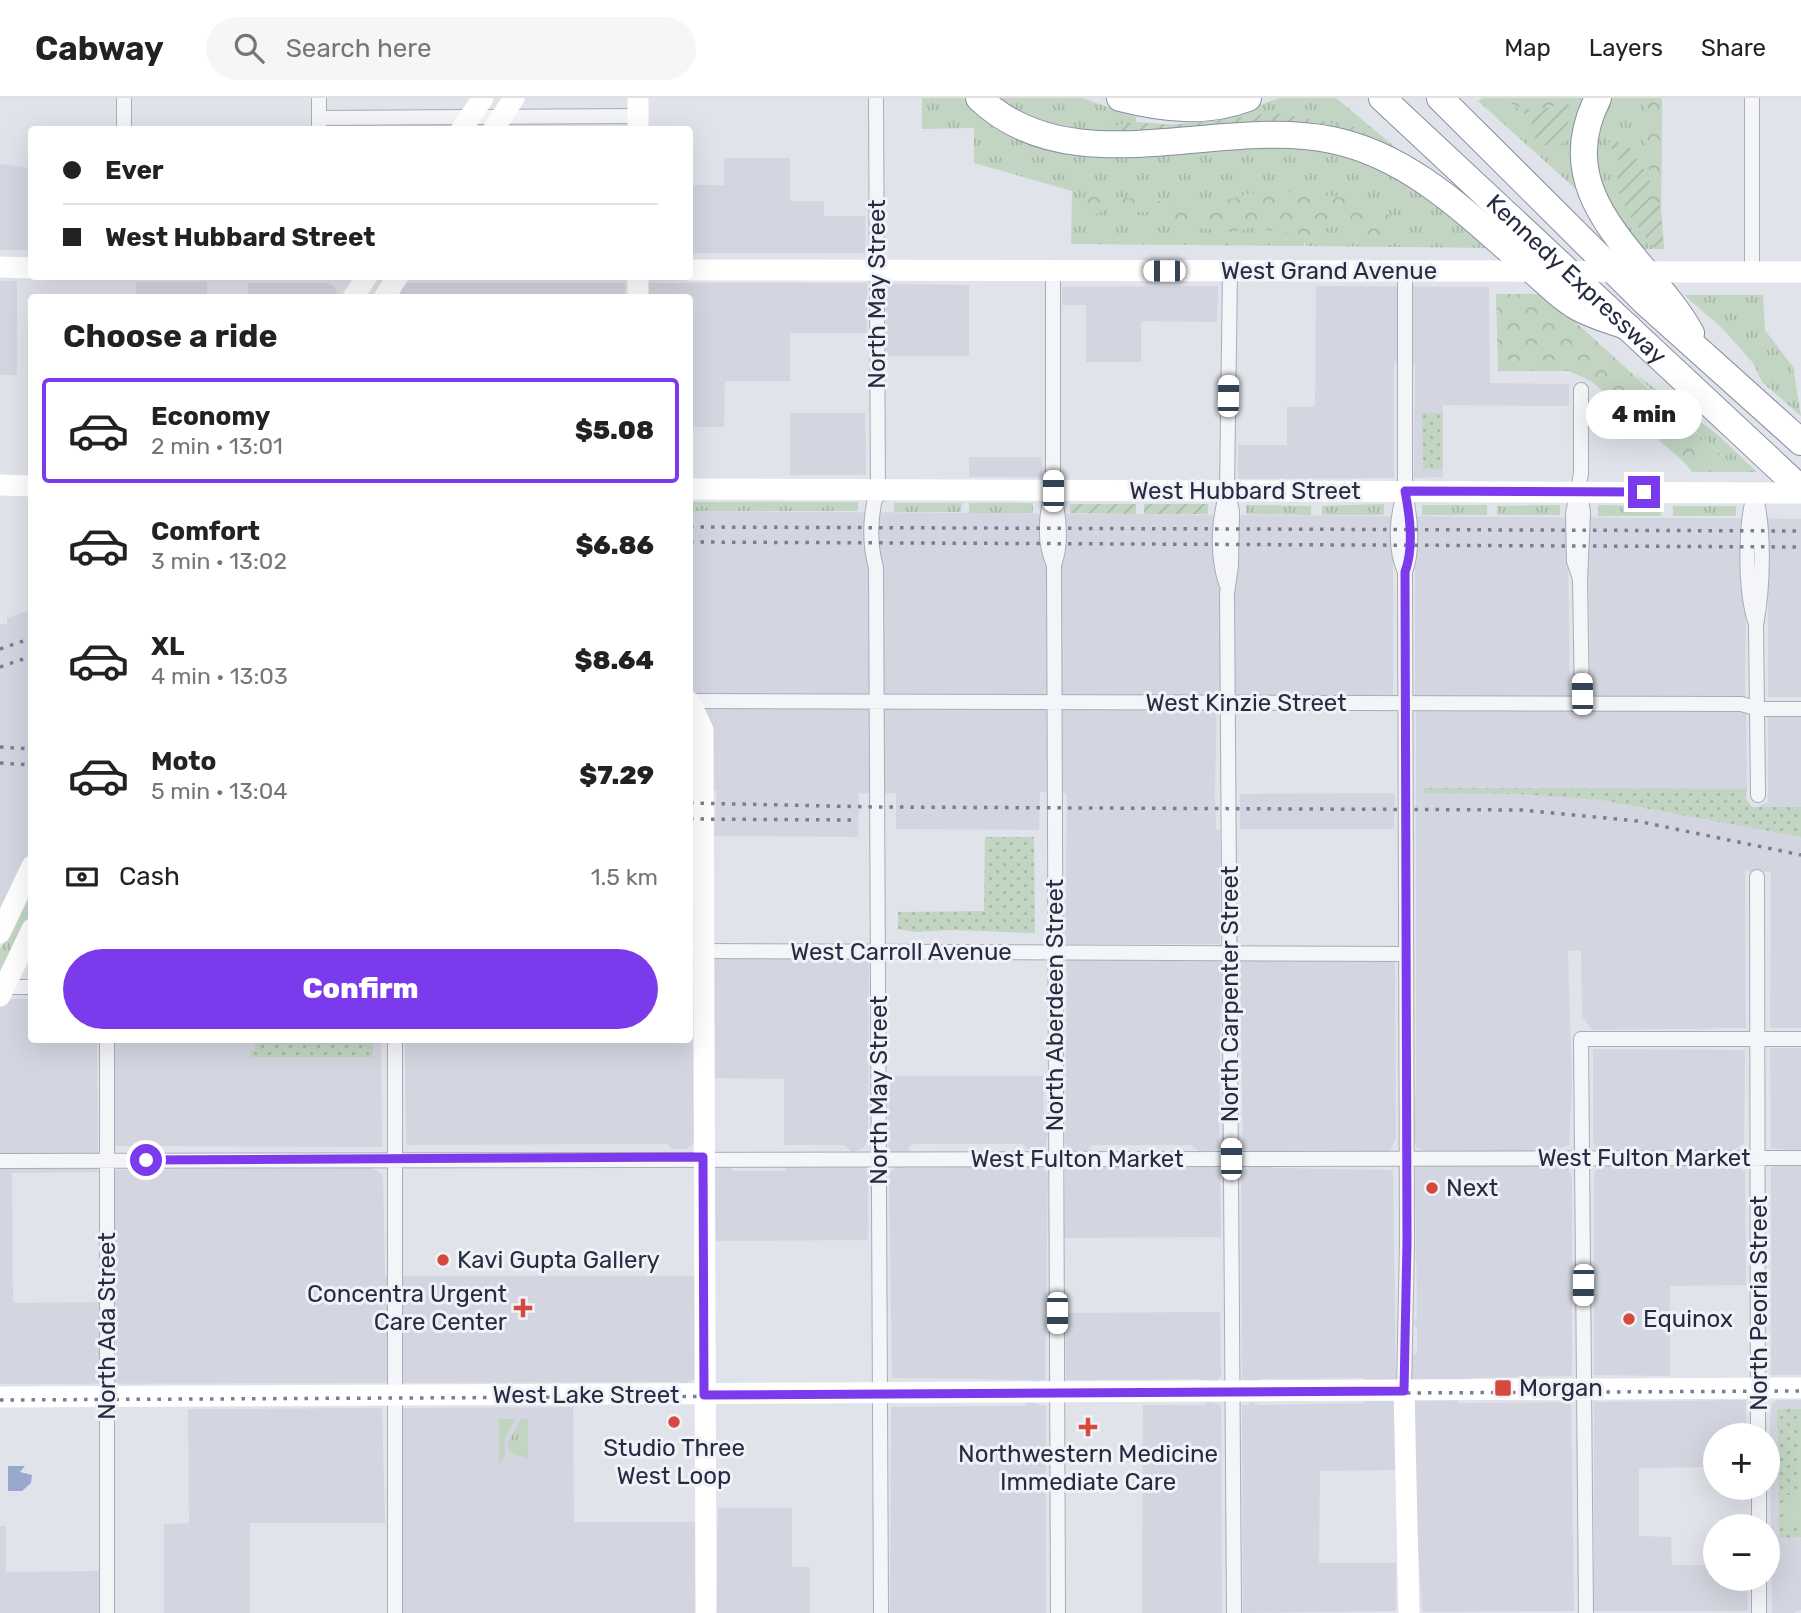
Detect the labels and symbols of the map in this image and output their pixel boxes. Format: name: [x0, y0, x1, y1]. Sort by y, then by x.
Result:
street label: Kennedy Expressway: [1481, 189, 1672, 370]
street label: North May Street: [863, 199, 891, 389]
street label: West Grand Avenue: [1221, 257, 1437, 285]
car: [1144, 261, 1186, 282]
car: [1218, 375, 1239, 417]
callout: 4 min: [1586, 390, 1702, 440]
car: [1043, 470, 1064, 512]
route end: [1628, 476, 1660, 508]
street label: West Hubbard Street: [1129, 477, 1361, 505]
car: [1572, 673, 1593, 715]
street label: West Kinzie Street: [1145, 689, 1347, 717]
street label: North Carpenter Street: [1216, 866, 1244, 1122]
street label: North Aberdeen Street: [1041, 879, 1069, 1131]
street label: West Carroll Avenue: [790, 938, 1012, 966]
street label: North May Street: [865, 995, 893, 1185]
car: [1221, 1138, 1242, 1180]
route start: [130, 1144, 162, 1176]
street label: West Fulton Market: [1537, 1144, 1751, 1172]
street label: West Fulton Market: [970, 1145, 1184, 1173]
place label: Next: [1446, 1174, 1498, 1202]
marker: Next: [1424, 1180, 1440, 1196]
street label: North Peoria Street: [1745, 1195, 1773, 1411]
street label: North Ada Street: [93, 1232, 121, 1420]
place label: Kavi Gupta Gallery: [457, 1246, 660, 1274]
marker: Kavi Gupta Gallery: [435, 1252, 451, 1268]
car: [1573, 1264, 1594, 1306]
place label: Concentra Urgent Care Center: [307, 1280, 507, 1336]
car: [1047, 1292, 1068, 1334]
marker: Concentra Urgent Care Center: [513, 1298, 533, 1318]
place label: Equinox: [1643, 1305, 1733, 1333]
marker: Equinox: [1621, 1311, 1637, 1327]
place label: Morgan: [1519, 1374, 1603, 1402]
marker: Morgan: [1493, 1378, 1513, 1398]
street label: West Lake Street: [493, 1381, 679, 1409]
marker: Studio Three West Loop: [666, 1414, 682, 1430]
marker: Northwestern Medicine Immediate Care: [1078, 1417, 1098, 1437]
place label: Studio Three West Loop: [603, 1434, 745, 1490]
place label: Northwestern Medicine Immediate Care: [958, 1440, 1218, 1496]

